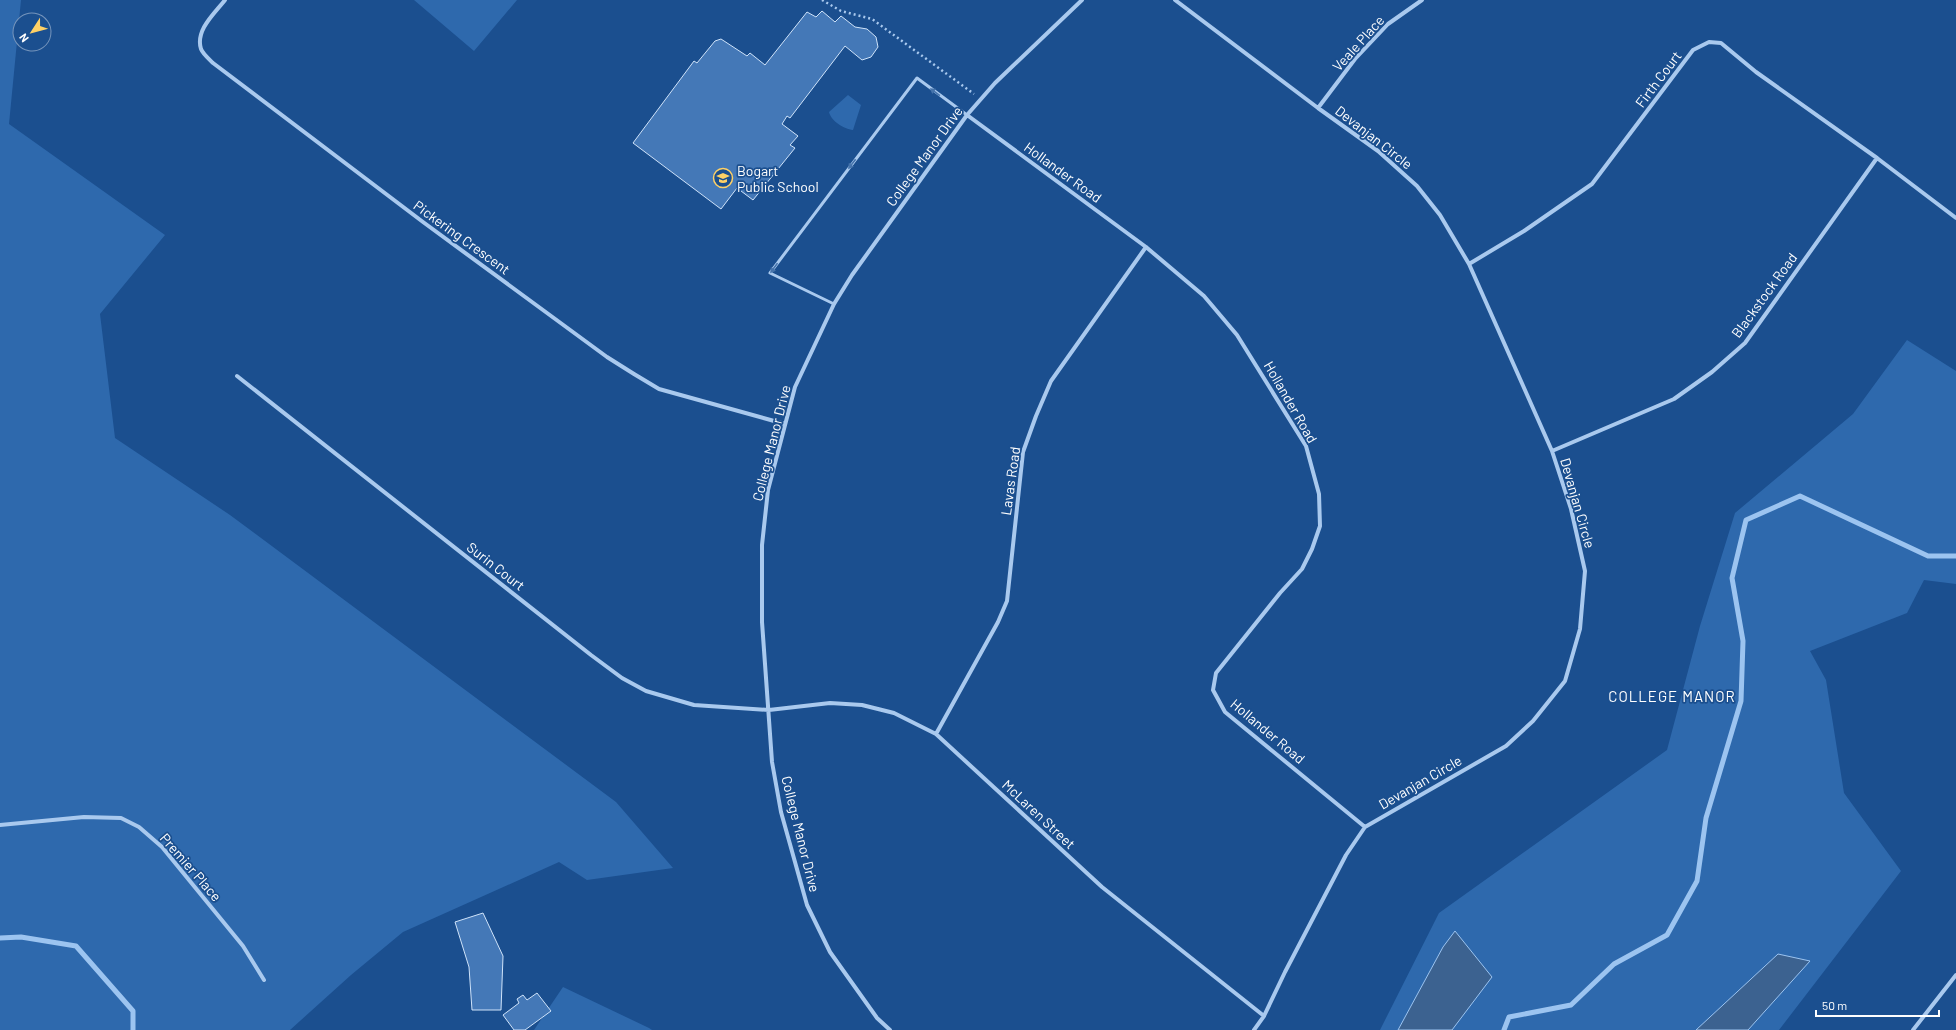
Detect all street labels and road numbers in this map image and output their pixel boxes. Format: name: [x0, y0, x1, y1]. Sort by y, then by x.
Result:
street label: Veale Place: [1329, 12, 1387, 74]
street label: Firth Court: [1631, 47, 1685, 111]
street label: Devanjan Circle: [1332, 102, 1416, 172]
street label: College Manor Drive: [882, 103, 966, 209]
street label: Hollander Road: [1021, 138, 1105, 206]
street label: Pickering Crescent: [411, 196, 513, 278]
street label: Blackstock Road: [1728, 249, 1800, 341]
street label: Hollander Road: [1261, 358, 1321, 446]
street label: College Manor Drive: [748, 383, 794, 503]
street label: Lavas Road: [997, 446, 1023, 516]
street label: Devanjan Circle: [1557, 456, 1599, 550]
street label: Surin Court: [464, 538, 528, 594]
street label: Hollander Road: [1227, 695, 1309, 767]
street label: Devanjan Circle: [1375, 751, 1465, 813]
street label: College Manor Drive: [778, 774, 824, 894]
street label: McLaren Street: [999, 776, 1079, 852]
street label: Premier Place: [157, 829, 225, 905]

